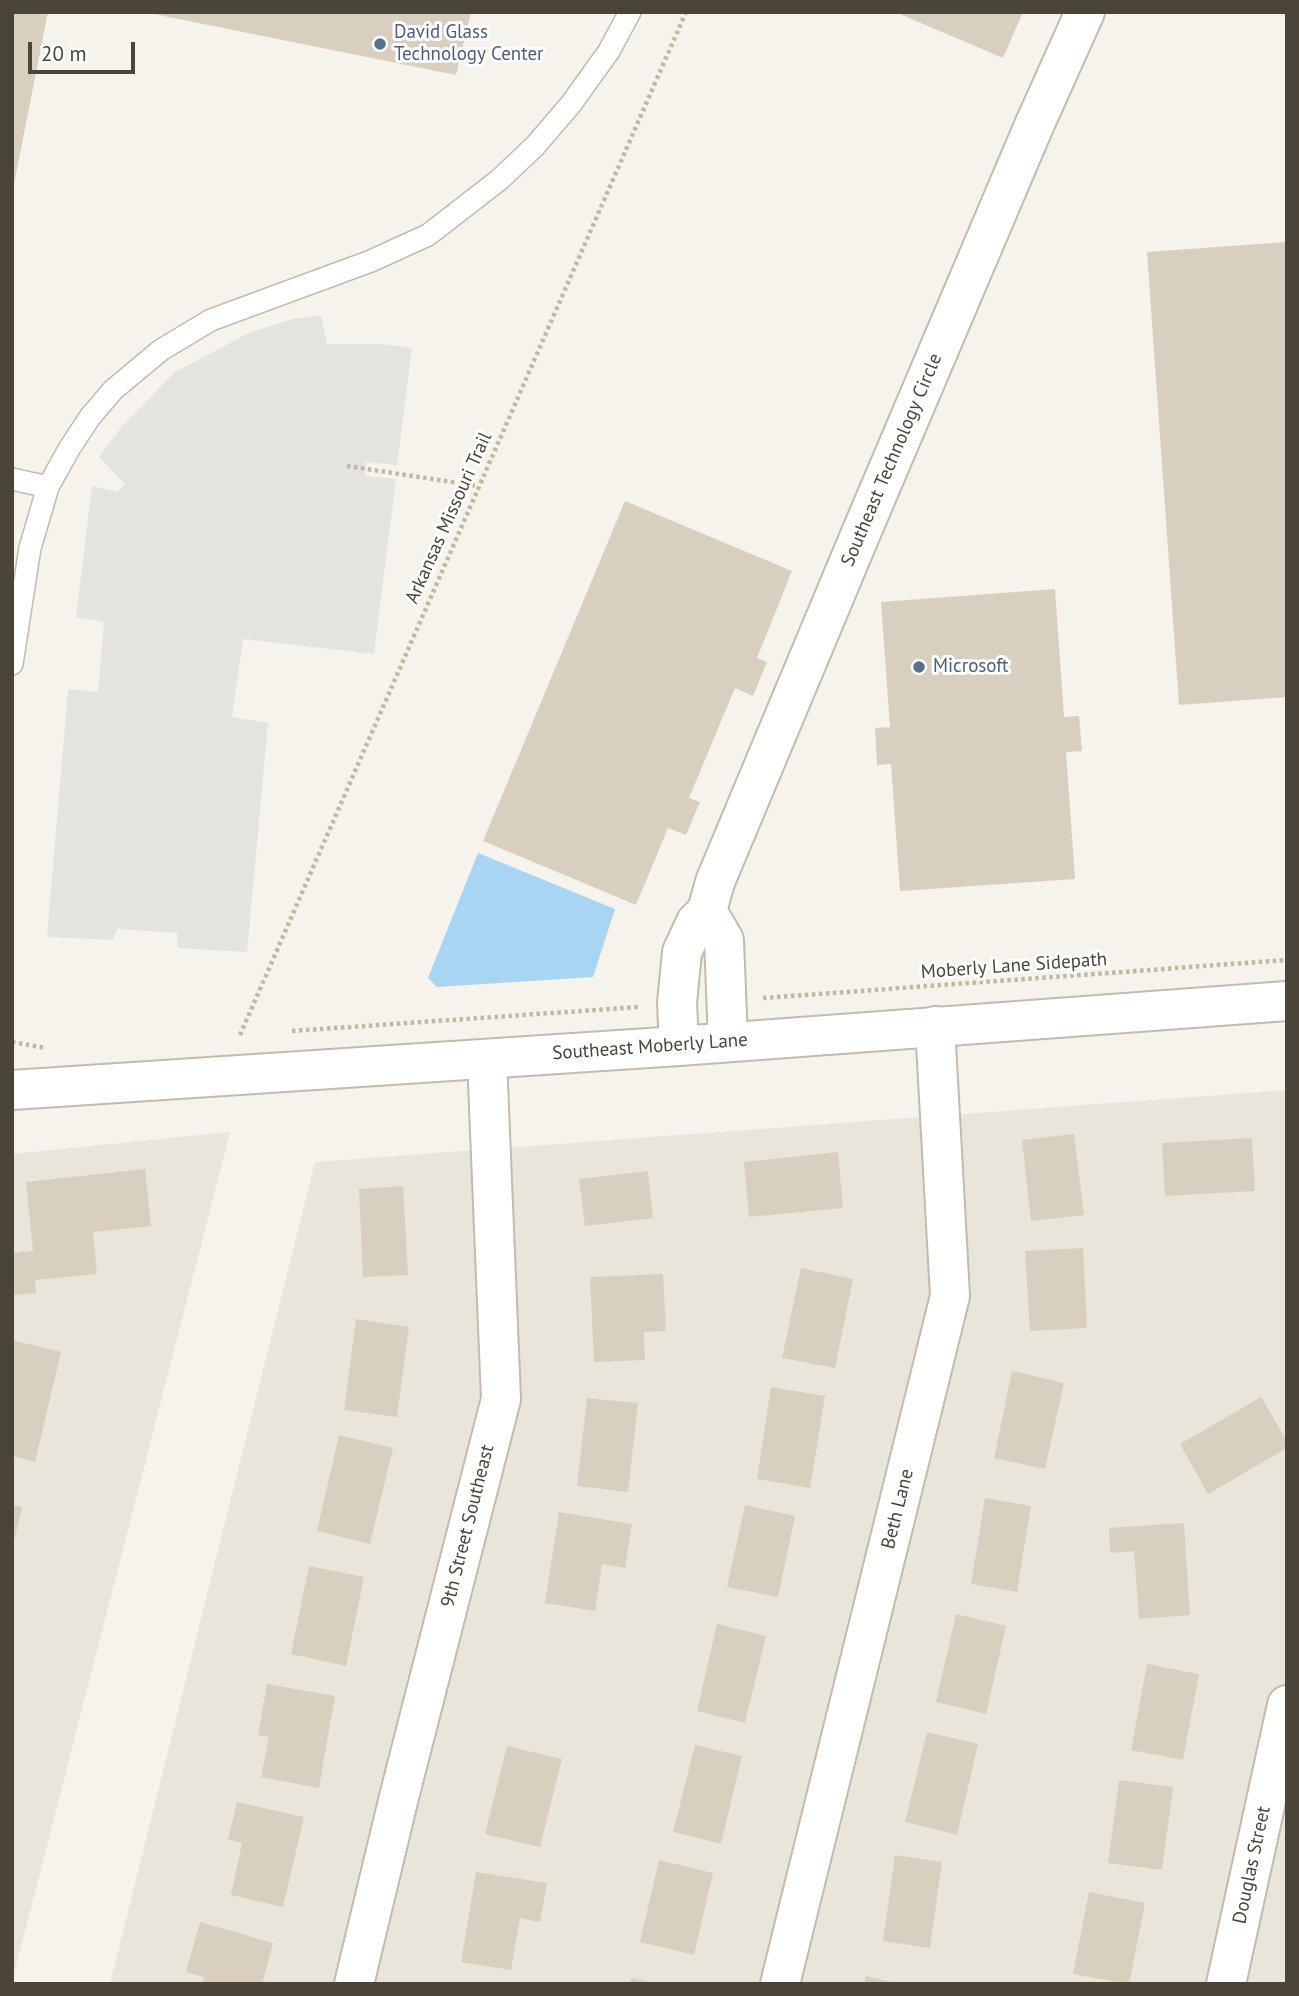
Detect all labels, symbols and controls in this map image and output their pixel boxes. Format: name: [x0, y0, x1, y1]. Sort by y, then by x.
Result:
place label: David Glass Technology Center: [394, 22, 544, 66]
scale bar: [32, 28, 138, 72]
marker: David Glass Technology Center: [372, 36, 388, 52]
text: 20 m: [41, 40, 87, 67]
street label: Southeast Technology Circle: [837, 350, 947, 570]
street label: Arkansas Missouri Trail: [401, 429, 497, 607]
place label: Microsoft: [933, 656, 1008, 678]
marker: Microsoft: [911, 659, 927, 675]
street label: Moberly Lane Sidepath: [920, 948, 1108, 984]
street label: Southeast Moberly Lane: [551, 1029, 749, 1065]
street label: 9th Street Southeast: [437, 1442, 499, 1610]
street label: Beth Lane: [877, 1467, 919, 1551]
street label: Douglas Street: [1228, 1804, 1276, 1926]

